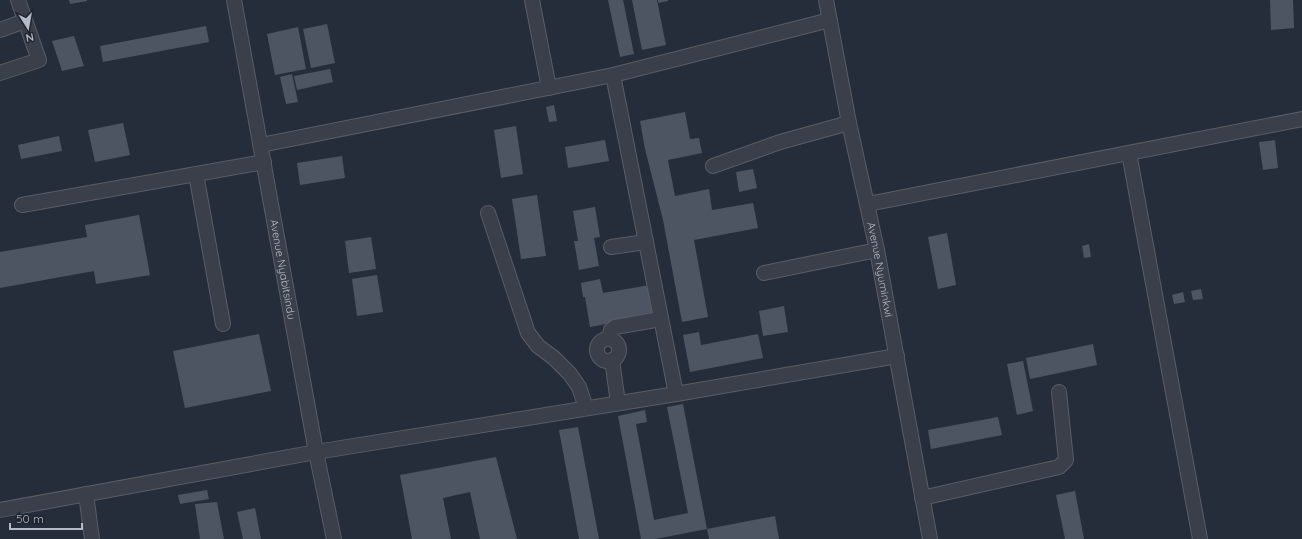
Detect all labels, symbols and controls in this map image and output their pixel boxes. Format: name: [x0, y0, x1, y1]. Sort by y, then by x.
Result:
north arrow: [8, 8, 48, 48]
text: N: [25, 30, 35, 45]
street label: Avenue Nyabitsindu: [267, 218, 299, 321]
street label: Avenue Nyuminkwi: [864, 221, 896, 318]
scale bar: [10, 505, 82, 531]
text: 50 m: [16, 511, 44, 526]

